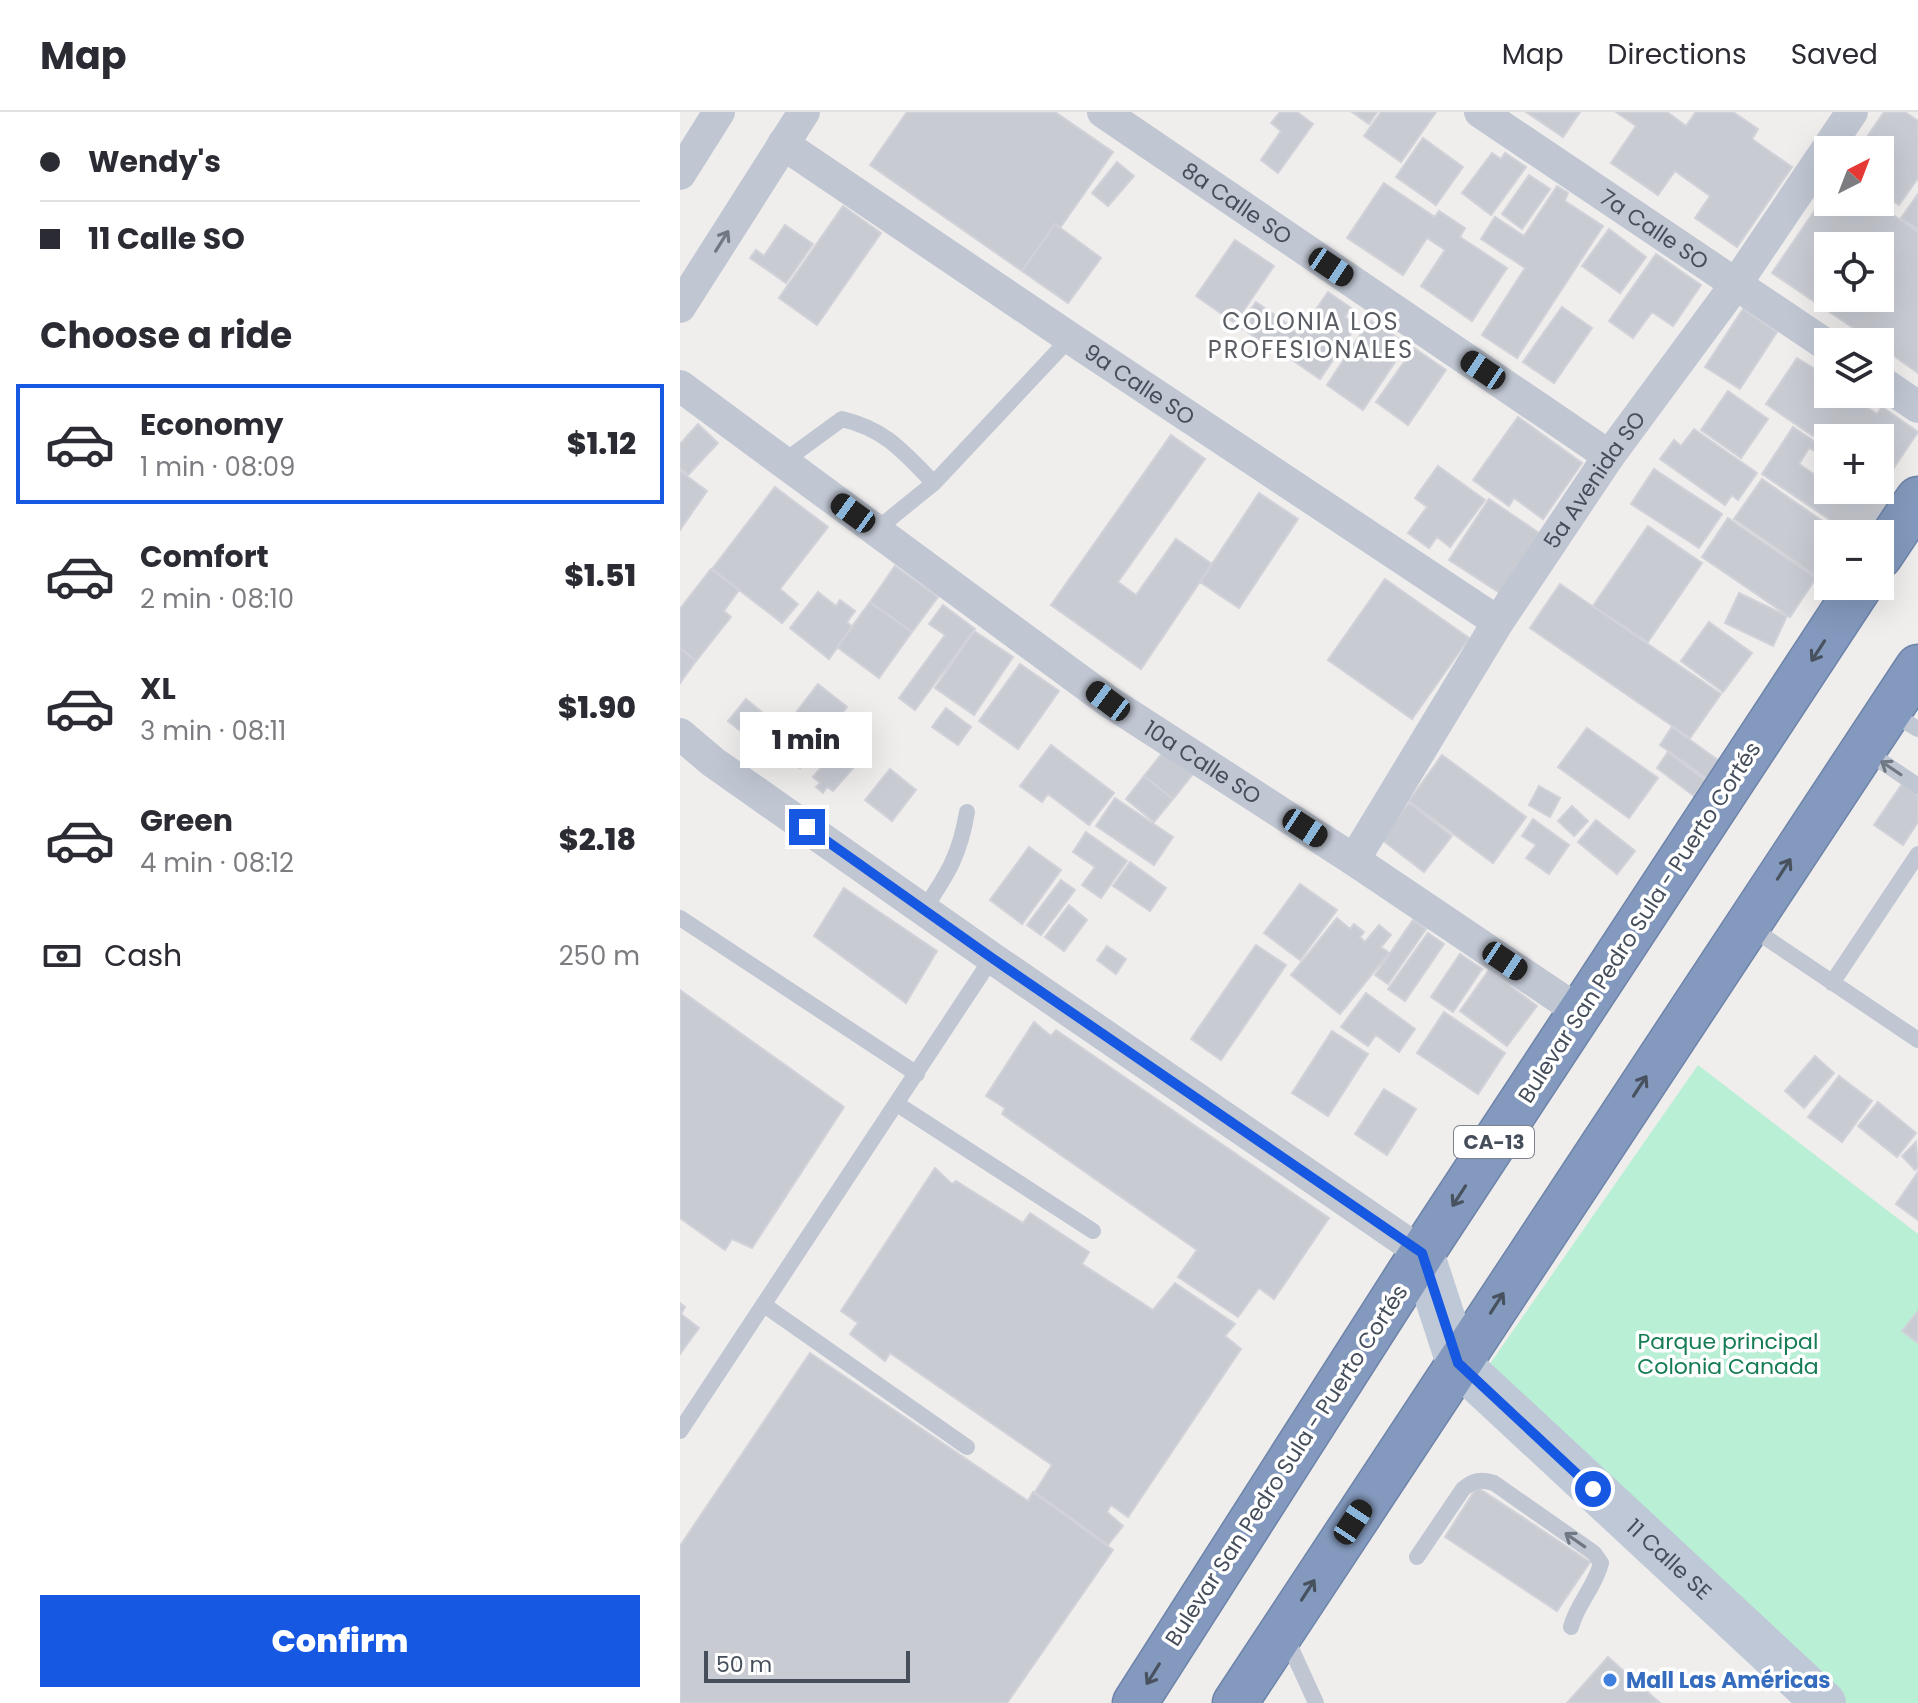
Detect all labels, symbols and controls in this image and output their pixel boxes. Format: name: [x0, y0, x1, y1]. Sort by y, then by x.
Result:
text: Map: [40, 29, 127, 82]
text: Map: [1502, 35, 1564, 74]
text: Directions: [1608, 35, 1747, 74]
text: Saved: [1791, 35, 1878, 74]
north arrow: [1814, 136, 1894, 216]
map controls: [1814, 136, 1894, 600]
text: Wendy's: [88, 140, 221, 183]
street label: 8a Calle SO: [1175, 155, 1298, 252]
street label: 7a Calle SO: [1593, 182, 1715, 277]
text: 11 Calle SO: [88, 217, 245, 260]
one-way arrow: [714, 230, 730, 253]
button: locate: [1814, 232, 1894, 312]
car: [1304, 244, 1358, 290]
district label: COLONIA LOS PROFESIONALES: [1208, 305, 1414, 366]
text: Choose a ride: [40, 310, 292, 361]
button: layers: [1814, 328, 1894, 408]
street label: 9a Calle SO: [1078, 337, 1201, 433]
car: [1456, 347, 1510, 393]
text: Economy: [140, 403, 284, 446]
street label: 5a Avenida SO: [1536, 405, 1653, 555]
icon: car: [44, 408, 116, 480]
text: $1.12: [567, 422, 636, 465]
button: +: [1814, 424, 1894, 504]
text: 1 min · 08:09: [140, 449, 295, 485]
car: [827, 489, 879, 537]
button: −: [1814, 520, 1894, 600]
text: Comfort: [140, 535, 269, 578]
icon: car: [44, 540, 116, 612]
text: $1.51: [564, 554, 636, 597]
text: 2 min · 08:10: [140, 581, 294, 617]
one-way arrow: [1809, 639, 1825, 662]
text: XL: [140, 667, 176, 710]
icon: car: [44, 672, 116, 744]
car: [1082, 677, 1134, 725]
text: $1.90: [558, 686, 636, 729]
callout: 1 min: [741, 711, 873, 767]
text: 3 min · 08:11: [140, 713, 286, 749]
street label: 10a Calle SO: [1138, 713, 1267, 812]
text: 1 min: [772, 722, 840, 758]
street label: Bulevar San Pedro Sula - Puerto Cortés: [1511, 736, 1768, 1109]
one-way arrow: [1880, 760, 1902, 776]
text: Green: [140, 799, 233, 842]
icon: car: [44, 804, 116, 876]
car: [1278, 805, 1332, 851]
route end: [789, 809, 825, 845]
text: $2.18: [559, 818, 636, 861]
text: 4 min · 08:12: [140, 845, 294, 881]
one-way arrow: [1776, 859, 1792, 881]
icon: cash: [40, 934, 84, 978]
text: Cash: [104, 934, 182, 977]
text: 250 m: [559, 938, 640, 974]
car: [1478, 938, 1532, 984]
one-way arrow: [1632, 1076, 1649, 1098]
road number: CA-13: [1454, 1126, 1534, 1158]
one-way arrow: [1451, 1184, 1467, 1207]
street label: Bulevar San Pedro Sula - Puerto Cortés: [1158, 1279, 1415, 1652]
one-way arrow: [1489, 1292, 1505, 1315]
park label: Parque principal Colonia Canada: [1637, 1326, 1819, 1382]
route start: [1575, 1471, 1611, 1507]
car: [1330, 1495, 1376, 1549]
street label: 11 Calle SE: [1619, 1512, 1718, 1607]
one-way arrow: [1565, 1532, 1587, 1548]
one-way arrow: [1299, 1580, 1316, 1602]
button: Confirm: [40, 1595, 640, 1687]
scale bar: [704, 1647, 910, 1683]
text: 50 m: [716, 1649, 772, 1680]
one-way arrow: [1144, 1662, 1160, 1685]
place label: Mall Las Américas: [1626, 1665, 1831, 1696]
marker: Mall Las Américas: [1601, 1671, 1619, 1689]

